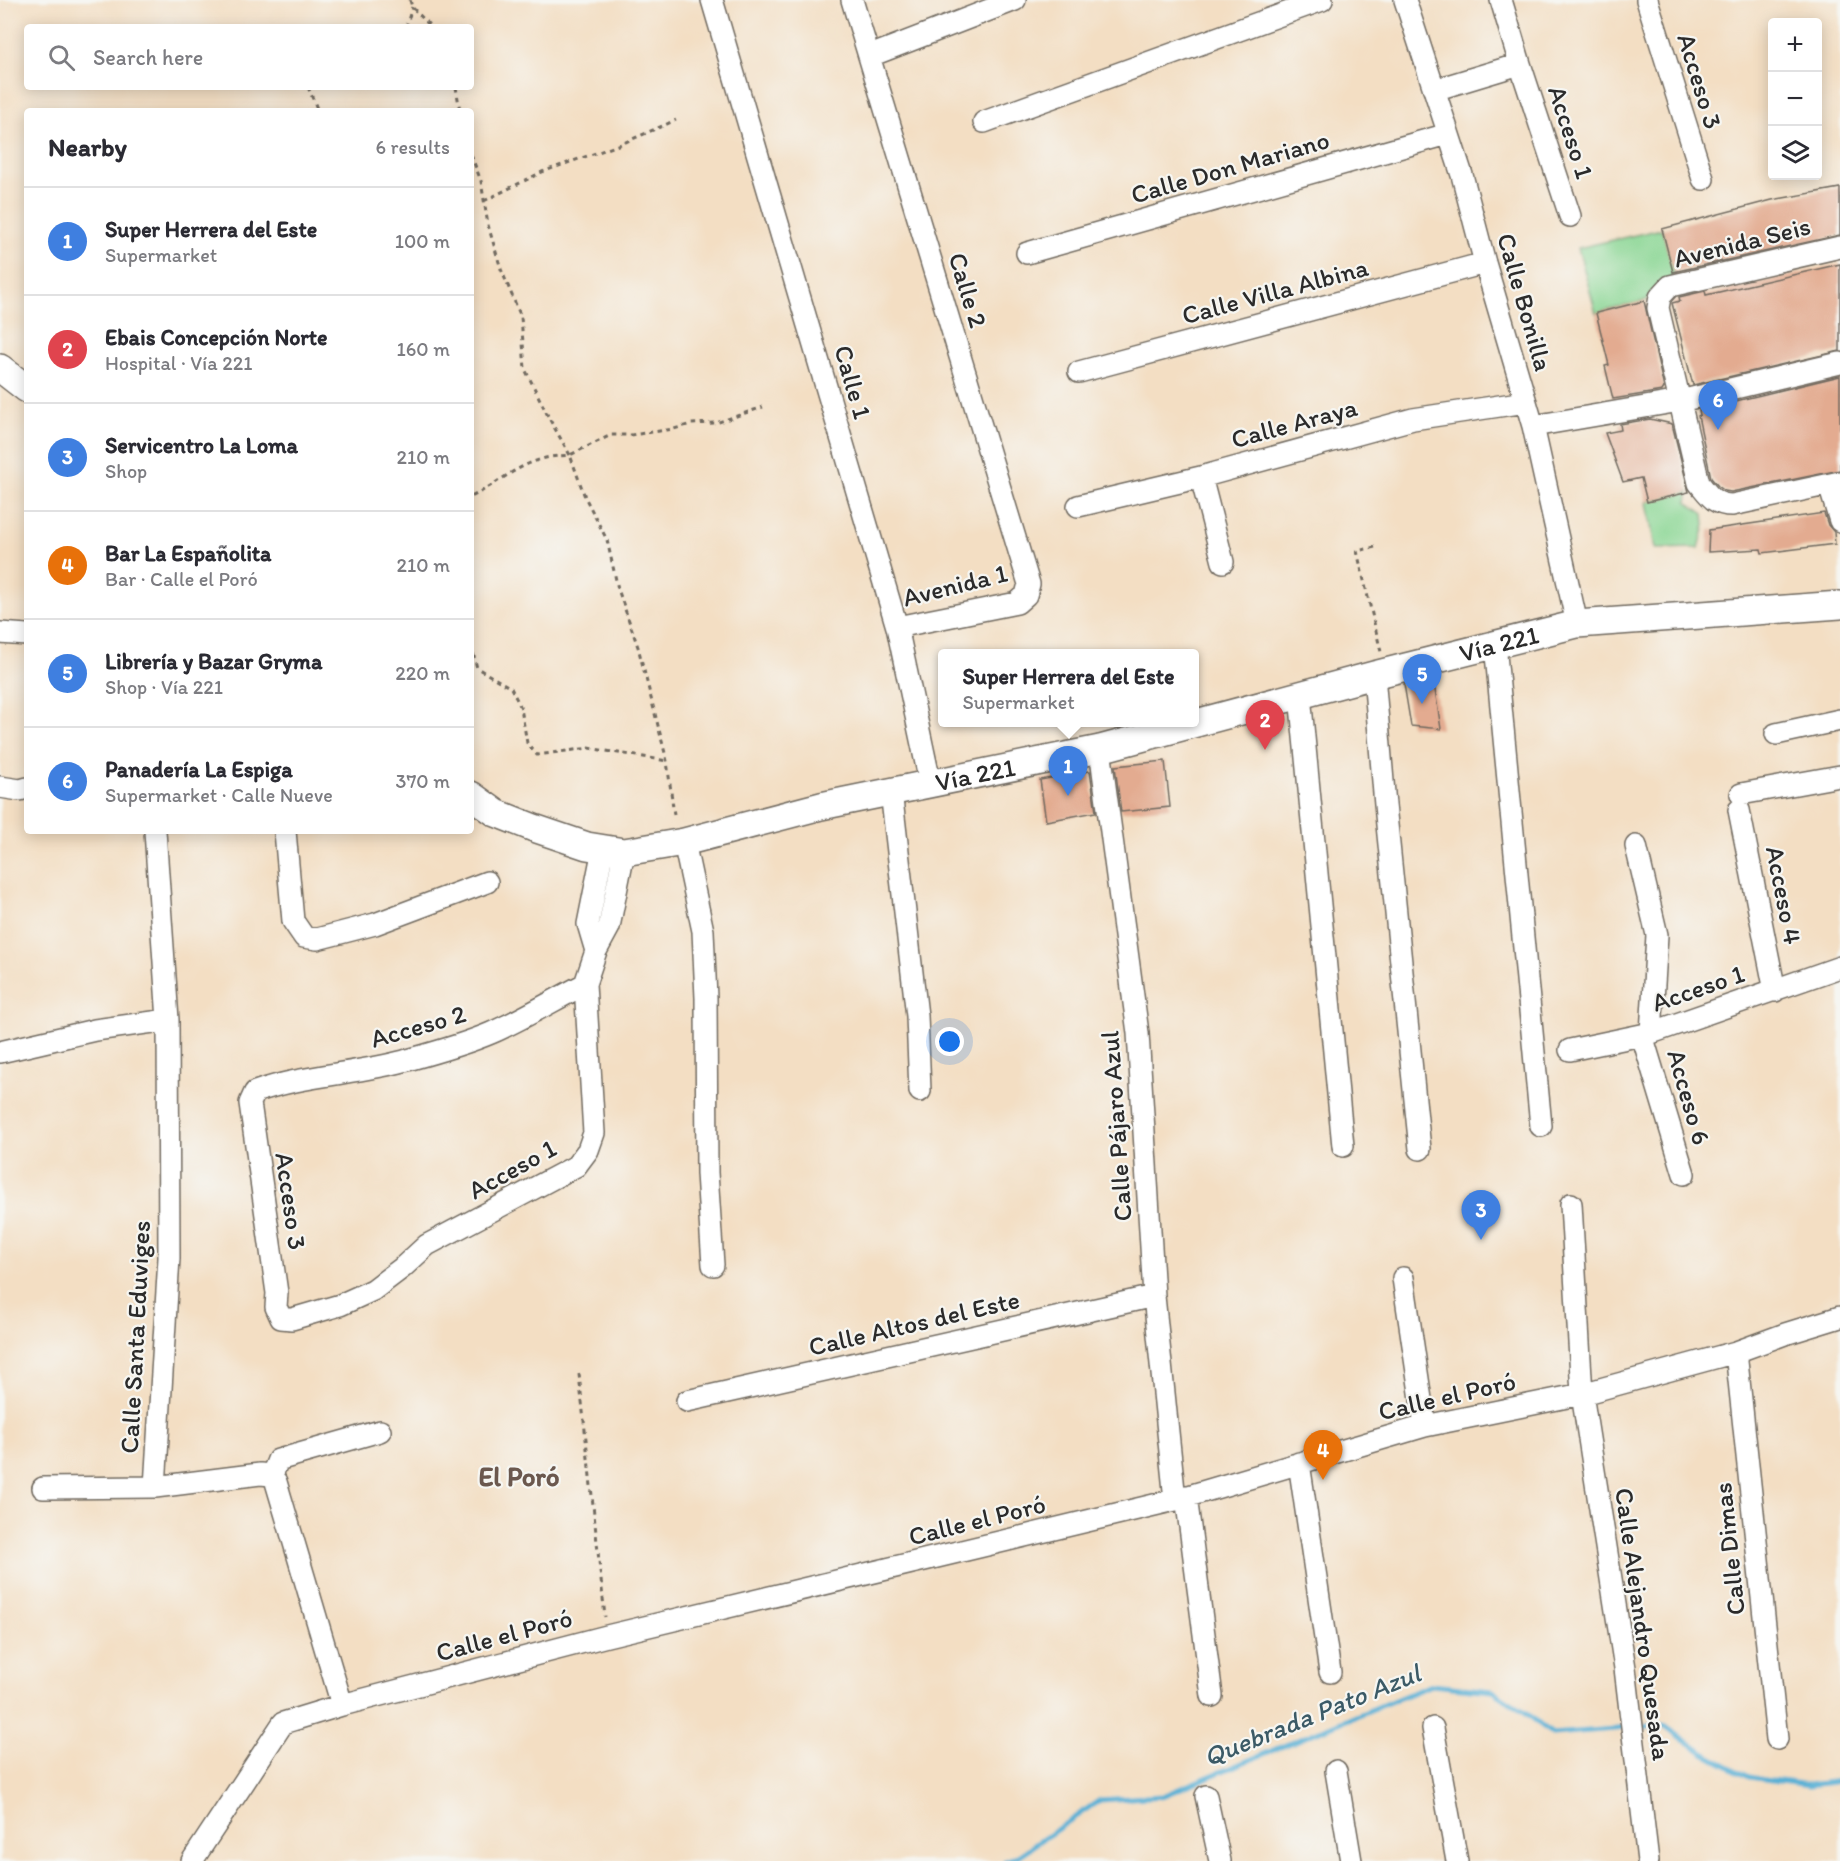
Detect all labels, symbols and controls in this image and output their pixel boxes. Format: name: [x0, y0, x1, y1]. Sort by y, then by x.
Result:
map controls: [1768, 18, 1822, 180]
button: +: [1768, 18, 1822, 72]
search box: [24, 24, 474, 90]
street label: Acceso 3: [1670, 29, 1730, 133]
icon: search: [45, 41, 78, 74]
text: Search here: [93, 44, 203, 71]
button: −: [1768, 72, 1822, 126]
street label: Acceso 1: [1541, 81, 1601, 183]
street label: Calle Don Mariano: [1127, 123, 1333, 211]
button: layers: [1768, 126, 1822, 180]
text: Nearby: [48, 131, 127, 163]
text: 6 results: [376, 135, 450, 159]
street label: Avenida Seis: [1670, 210, 1814, 274]
text: Super Herrera del Este: [105, 216, 317, 243]
text: 1: [63, 229, 72, 253]
text: 100 m: [395, 229, 450, 253]
street label: Calle Bonilla: [1490, 229, 1560, 375]
text: Supermarket: [105, 243, 217, 267]
street label: Calle 2: [941, 249, 995, 332]
street label: Calle Villa Albina: [1178, 251, 1372, 331]
text: Ebais Concepción Norte: [105, 324, 328, 351]
text: 2: [62, 337, 73, 361]
text: 160 m: [397, 337, 450, 361]
street label: Calle 1: [827, 341, 879, 423]
text: Hospital · Vía 221: [105, 351, 252, 375]
pin: 6: [1698, 380, 1738, 430]
street label: Calle Araya: [1227, 391, 1361, 455]
text: Servicentro La Loma: [105, 432, 298, 459]
text: 3: [62, 445, 73, 469]
text: 210 m: [397, 445, 450, 469]
text: Shop: [105, 459, 147, 483]
text: Bar La Españolita: [105, 540, 271, 567]
text: 4: [61, 553, 74, 577]
text: 210 m: [397, 553, 450, 577]
street label: Avenida 1: [899, 557, 1011, 613]
text: Bar · Calle el Poró: [105, 567, 258, 591]
street label: Vía 221: [1456, 618, 1542, 669]
text: Librería y Bazar Gryma: [105, 648, 322, 675]
popup: [938, 649, 1199, 727]
pin: 5: [1402, 654, 1442, 704]
text: 5: [62, 661, 73, 685]
text: 220 m: [395, 661, 450, 685]
text: Super Herrera del Este: [962, 663, 1175, 690]
text: Shop · Vía 221: [105, 675, 223, 699]
text: Supermarket: [962, 690, 1075, 714]
pin: 2: [1246, 700, 1284, 750]
pin: 1: [1048, 746, 1088, 796]
street label: Vía 221: [932, 751, 1018, 798]
text: Panadería La Espiga: [105, 756, 293, 783]
text: 6: [62, 769, 73, 793]
text: 370 m: [396, 769, 450, 793]
text: Supermarket · Calle Nueve: [105, 783, 333, 807]
street label: Acceso 4: [1759, 843, 1809, 947]
street label: Acceso 1: [1647, 957, 1749, 1019]
street label: Acceso 2: [367, 997, 470, 1055]
your location: [935, 1027, 964, 1056]
street label: Calle Pájaro Azul: [1093, 1030, 1139, 1222]
street label: Acceso 6: [1660, 1046, 1718, 1148]
street label: Acceso 1: [462, 1132, 562, 1206]
street label: Acceso 3: [268, 1150, 314, 1252]
pin: 3: [1462, 1190, 1500, 1240]
street label: Calle Santa Eduviges: [113, 1220, 157, 1454]
street label: Calle Altos del Este: [805, 1283, 1023, 1363]
street label: Calle el Poró: [1375, 1365, 1519, 1427]
pin: 4: [1304, 1430, 1342, 1480]
district label: El Poró: [478, 1460, 560, 1493]
street label: Calle Dimas: [1706, 1481, 1752, 1617]
street label: Calle Alejandro Quesada: [1608, 1486, 1678, 1763]
street label: Calle el Poró: [905, 1488, 1049, 1552]
street label: Calle el Poró: [432, 1601, 576, 1669]
water label: Quebrada Pato Azul: [1198, 1655, 1427, 1773]

